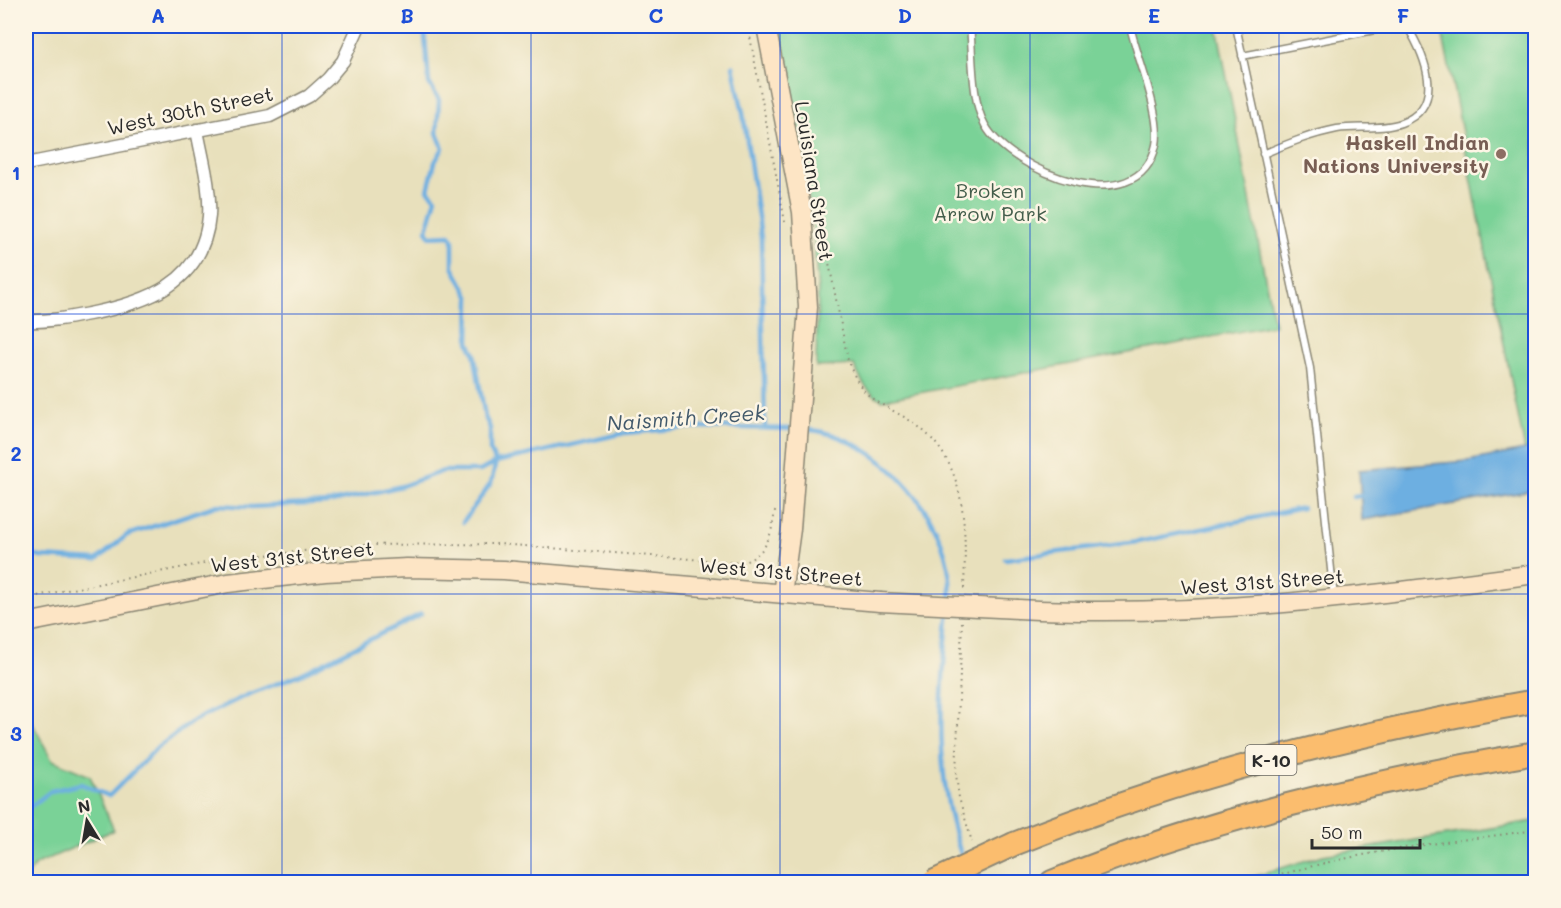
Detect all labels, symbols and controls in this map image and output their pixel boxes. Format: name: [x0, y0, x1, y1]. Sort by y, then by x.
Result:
text: A: [151, 2, 165, 28]
text: B: [400, 2, 414, 28]
text: C: [649, 2, 664, 28]
text: D: [898, 2, 912, 28]
text: E: [1148, 2, 1160, 28]
text: F: [1397, 2, 1410, 28]
street label: West 30th Street: [105, 80, 275, 140]
street label: Louisiana Street: [790, 99, 840, 263]
place label: Haskell Indian Nations University: [1303, 129, 1489, 178]
marker: Haskell Indian Nations University: [1494, 147, 1508, 161]
text: 1: [12, 159, 20, 185]
park label: Broken Arrow Park: [933, 177, 1047, 226]
water label: Naismith Creek: [606, 398, 767, 436]
text: 2: [10, 440, 22, 466]
street label: West 31st Street: [209, 534, 375, 578]
street label: West 31st Street: [698, 551, 864, 591]
street label: West 31st Street: [1179, 562, 1345, 600]
text: 3: [10, 720, 22, 746]
road number: K-10: [1246, 745, 1296, 775]
north arrow: [57, 791, 117, 851]
text: N: [76, 794, 92, 817]
scale bar: [1312, 812, 1420, 850]
text: 50 m: [1321, 820, 1363, 844]

